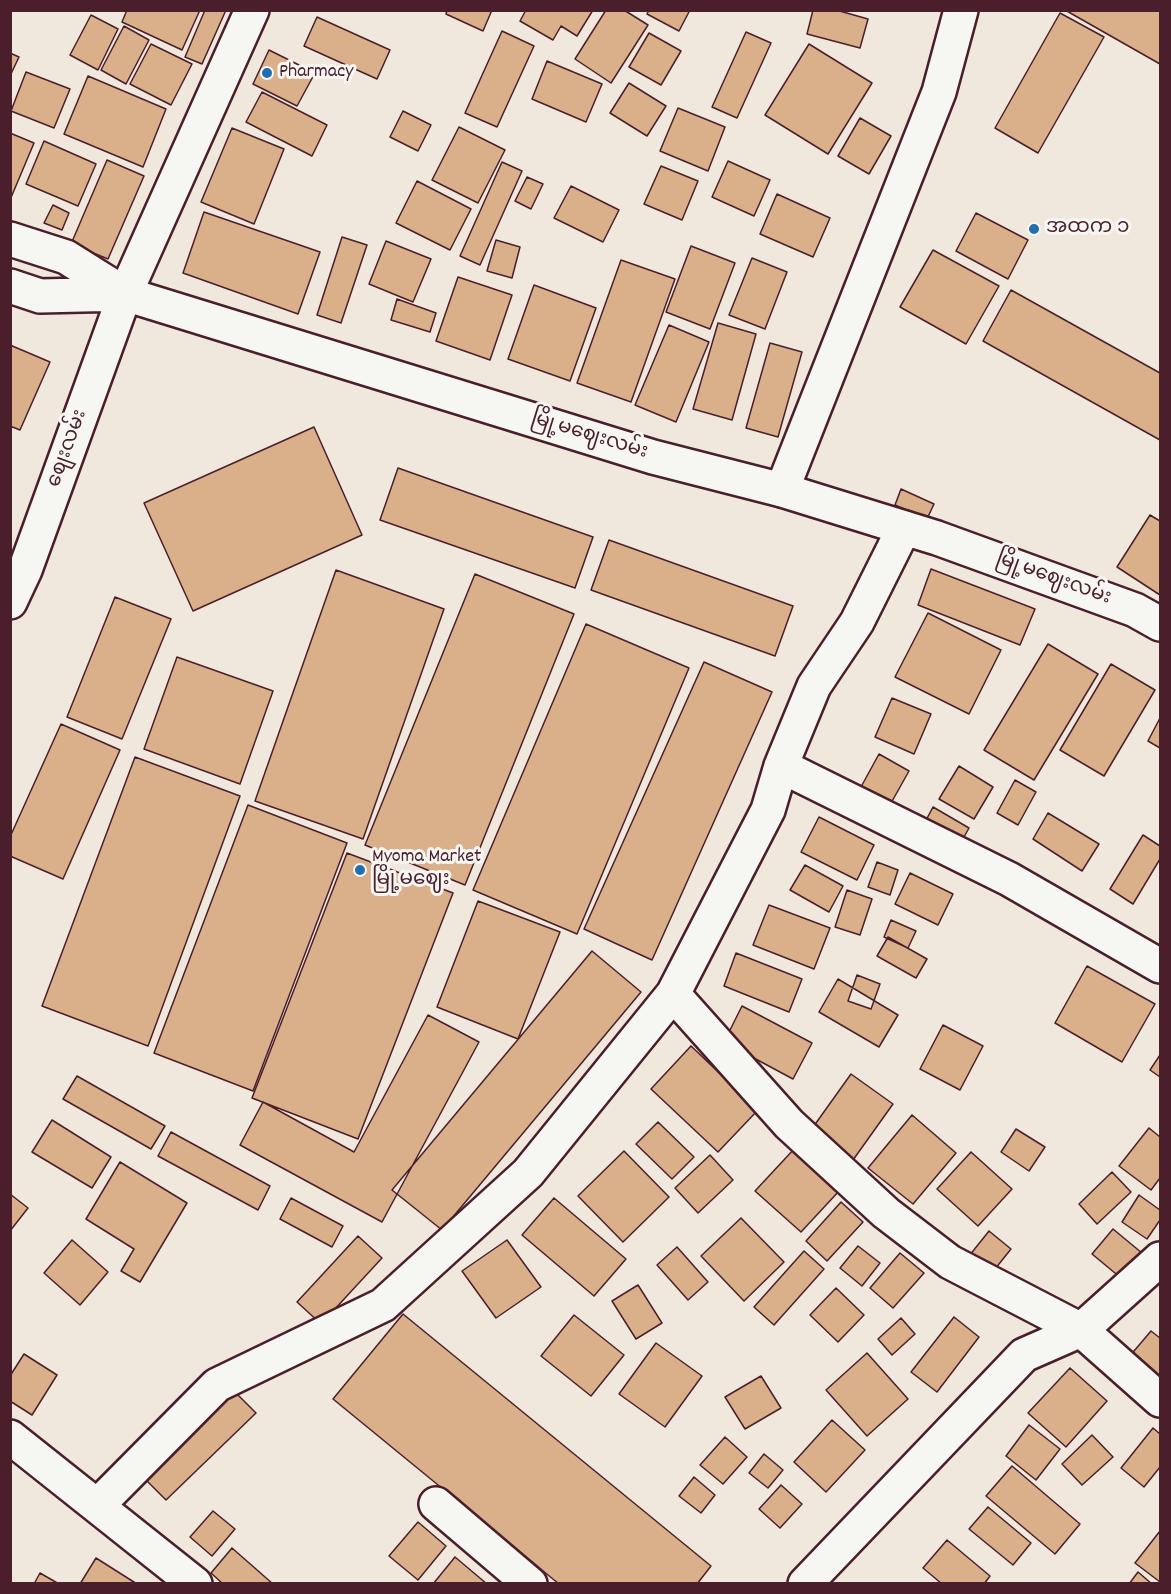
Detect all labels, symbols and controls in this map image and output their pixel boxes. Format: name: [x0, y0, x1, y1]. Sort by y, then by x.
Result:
place label: Pharmacy: [279, 61, 353, 85]
marker: Pharmacy: [260, 66, 274, 80]
place label: အထက ၁: [1046, 217, 1129, 241]
marker: အထက ၁: [1027, 222, 1041, 236]
street label: စျေးလမ်း: [44, 407, 94, 491]
street label: မြို့မဈေးလမ်း: [528, 408, 650, 466]
street label: မြို့မဈေးလမ်း: [992, 548, 1114, 612]
place label: Myoma Market မြို့မဈေး: [372, 846, 481, 893]
marker: Myoma Market မြို့မဈေး: [353, 863, 367, 877]

